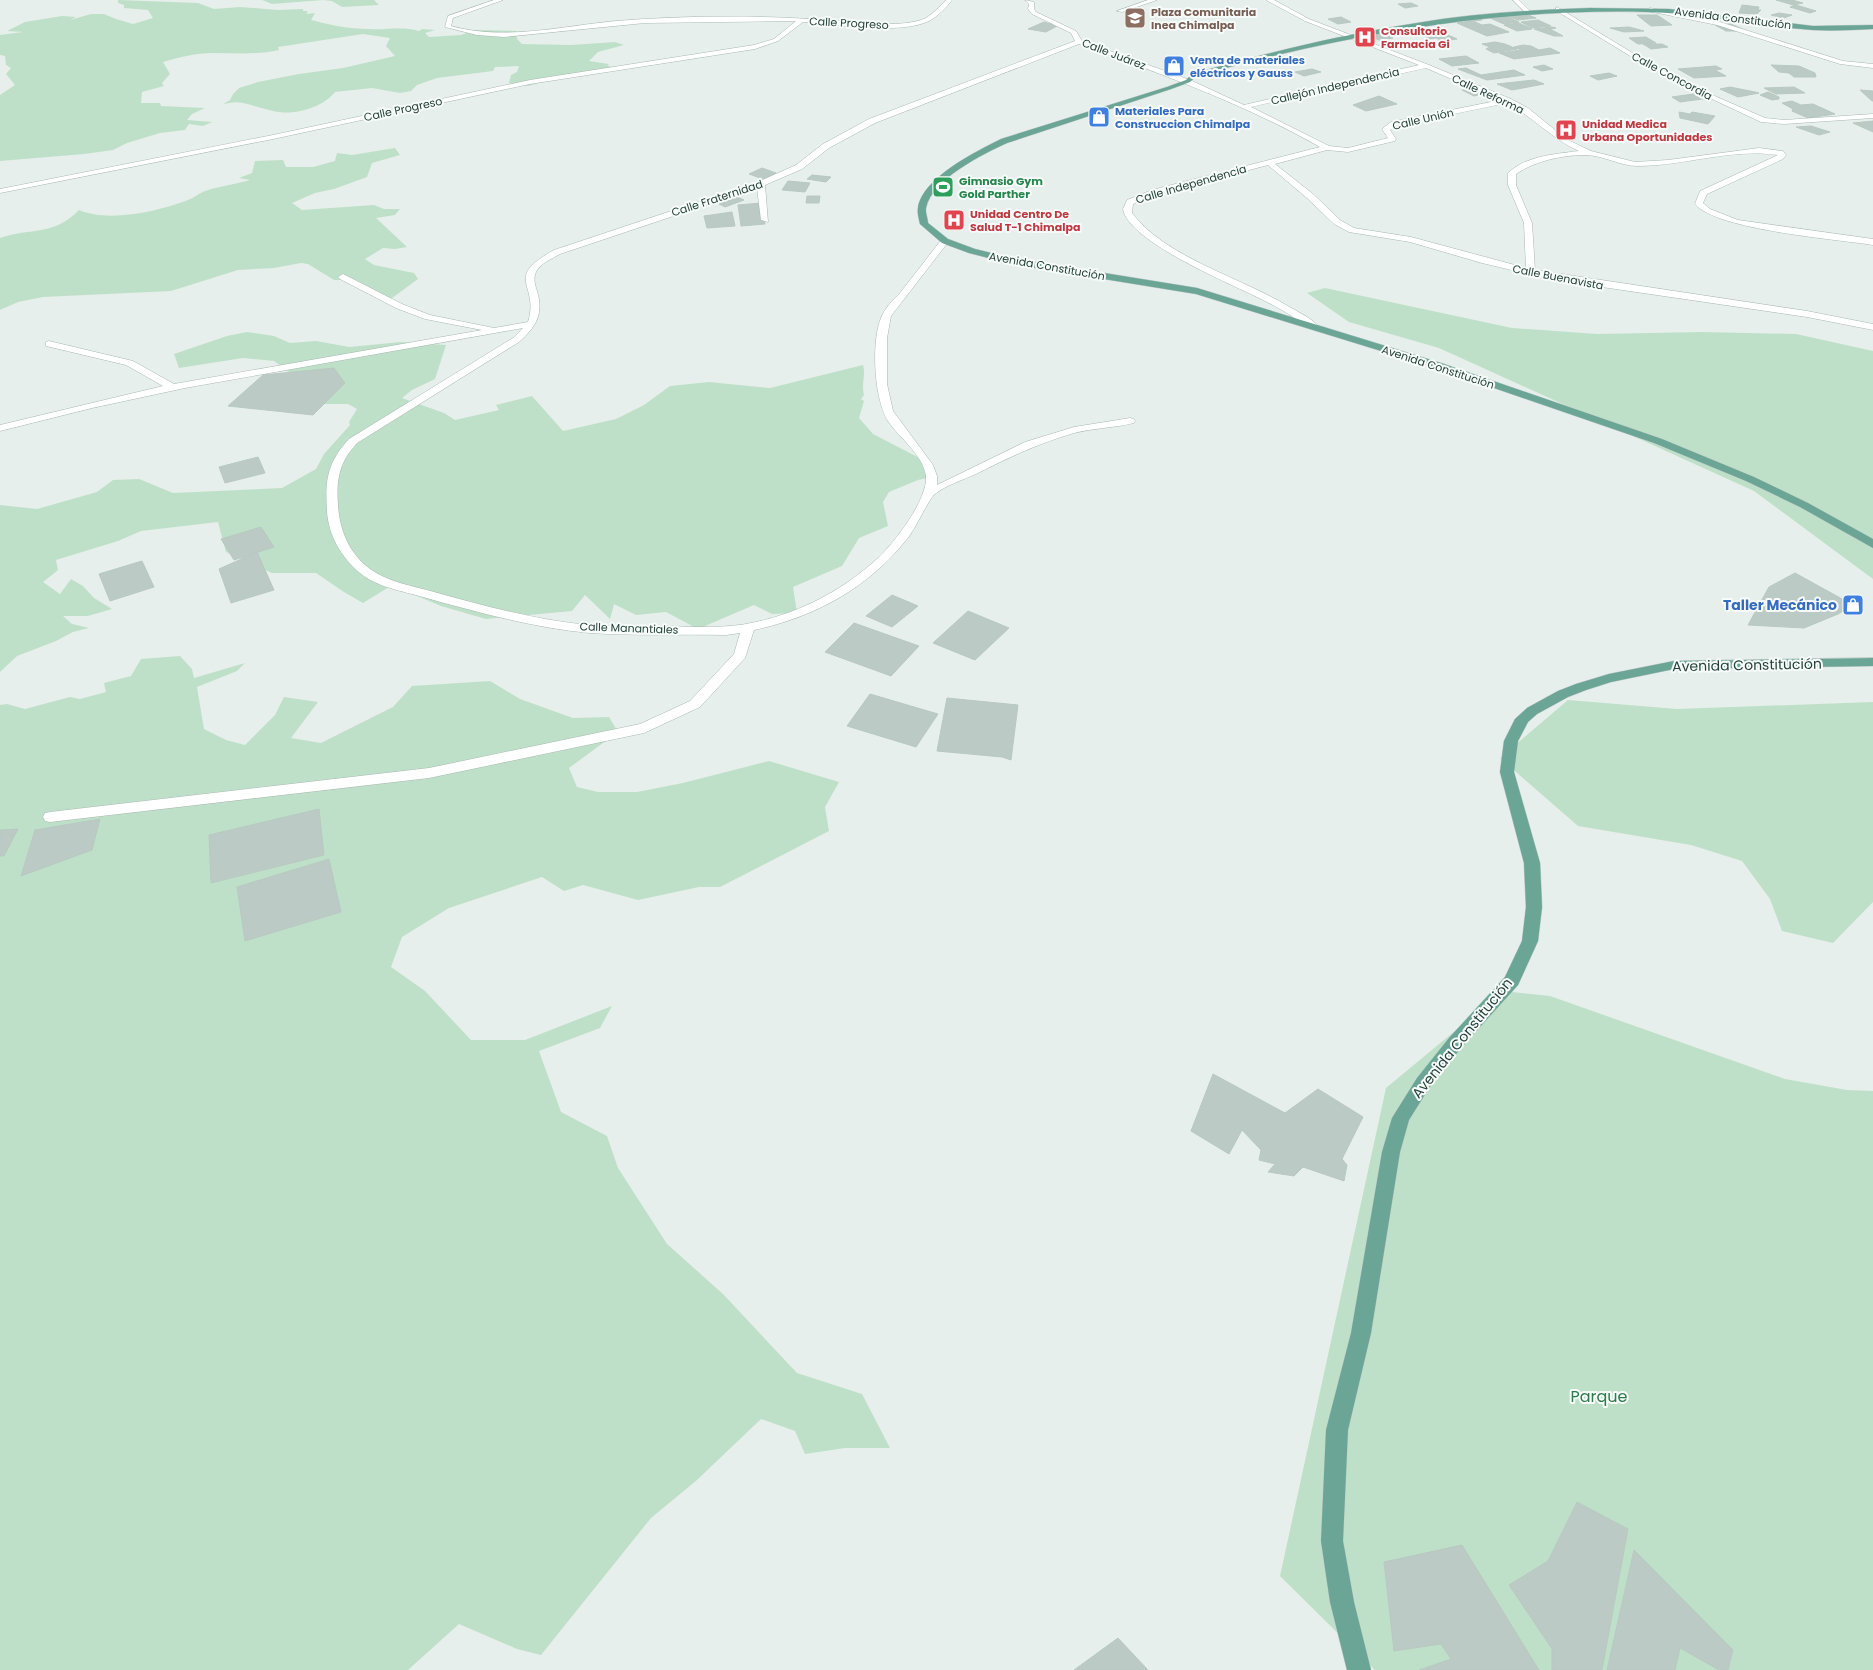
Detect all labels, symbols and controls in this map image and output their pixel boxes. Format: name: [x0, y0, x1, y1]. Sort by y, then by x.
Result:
street label: Avenida Constitución: [1674, 3, 1792, 33]
place label: Plaza Comunitaria Inea Chimalpa: [1151, 4, 1256, 33]
school or university icon: Plaza Comunitaria Inea Chimalpa: [1123, 6, 1147, 30]
street label: Calle Progreso: [809, 13, 889, 33]
place label: Consultorio Farmacia Gi: [1381, 23, 1450, 52]
hospital icon: Consultorio Farmacia Gi: [1353, 25, 1377, 49]
street label: Calle Juárez: [1080, 34, 1148, 74]
street label: Calle Concordia: [1629, 48, 1715, 104]
place label: Venta de materiales eléctricos y Gauss: [1190, 52, 1305, 81]
shop icon: Venta de materiales eléctricos y Gauss: [1162, 54, 1186, 78]
street label: Callejón Independencia: [1269, 63, 1401, 109]
street label: Calle Reforma: [1449, 70, 1527, 118]
street label: Calle Progreso: [362, 93, 444, 125]
place label: Materiales Para Construccion Chimalpa: [1115, 103, 1250, 132]
street label: Calle Unión: [1391, 104, 1455, 134]
shop icon: Materiales Para Construccion Chimalpa: [1087, 105, 1111, 129]
place label: Unidad Medica Urbana Oportunidades: [1582, 116, 1712, 145]
hospital icon: Unidad Medica Urbana Oportunidades: [1554, 118, 1578, 142]
street label: Calle Independencia: [1134, 161, 1248, 207]
place label: Gimnasio Gym Gold Parther: [959, 173, 1043, 202]
sports icon: Gimnasio Gym Gold Parther: [931, 175, 955, 199]
street label: Calle Fraternidad: [669, 176, 765, 220]
place label: Unidad Centro De Salud T-1 Chimalpa: [970, 206, 1080, 235]
hospital icon: Unidad Centro De Salud T-1 Chimalpa: [942, 208, 966, 232]
street label: Avenida Constitución: [988, 248, 1106, 284]
street label: Calle Buenavista: [1511, 260, 1605, 294]
street label: Avenida Constitución: [1380, 341, 1496, 393]
shop icon: Taller Mecánico: [1841, 593, 1865, 617]
place label: Taller Mecánico: [1723, 595, 1837, 615]
street label: Calle Manantiales: [579, 618, 679, 638]
street label: Avenida Constitución: [1672, 654, 1822, 676]
street label: Avenida Constitución: [1407, 974, 1517, 1102]
park label: Parque: [1570, 1385, 1628, 1408]

